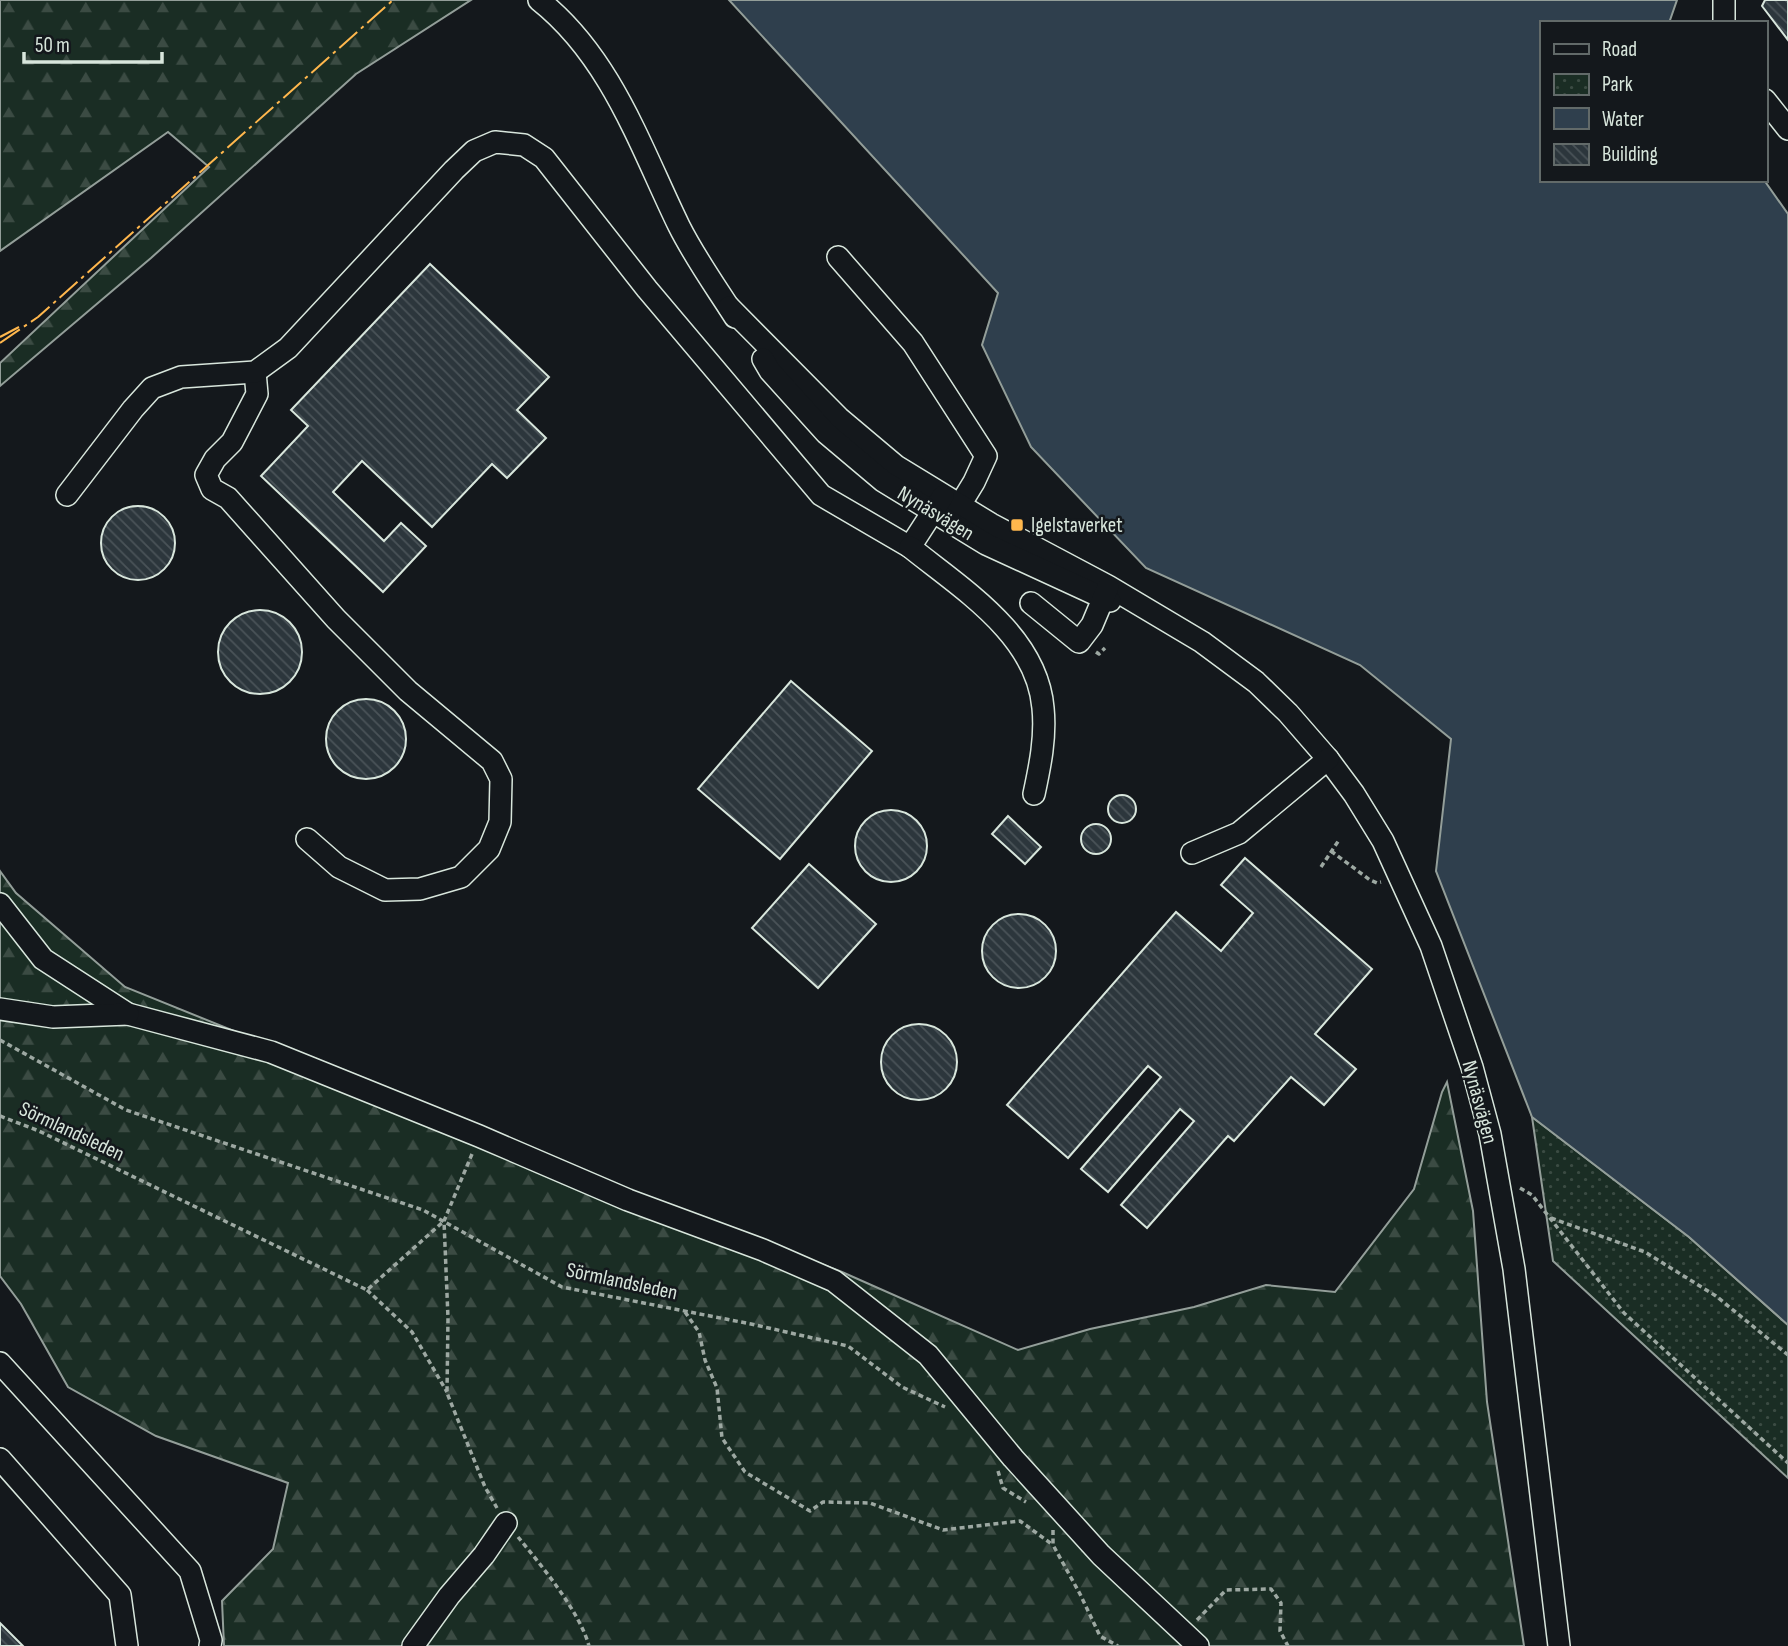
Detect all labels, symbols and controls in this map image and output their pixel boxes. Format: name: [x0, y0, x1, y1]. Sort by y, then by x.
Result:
scale bar: [24, 21, 163, 65]
legend: [1540, 21, 1767, 182]
text: 50 m: [35, 33, 70, 58]
text: Road: [1602, 37, 1637, 62]
text: Park: [1602, 72, 1633, 97]
text: Water: [1602, 107, 1644, 132]
text: Building: [1602, 142, 1658, 167]
street label: Nynäsvägen: [893, 481, 979, 546]
place label: Igelstaverket: [1031, 513, 1123, 538]
marker: Igelstaverket: [1009, 517, 1025, 533]
street label: Nynäsvägen: [1456, 1058, 1503, 1146]
street label: Sörmlandsleden: [15, 1096, 128, 1167]
street label: Sörmlandsleden: [564, 1258, 680, 1305]

